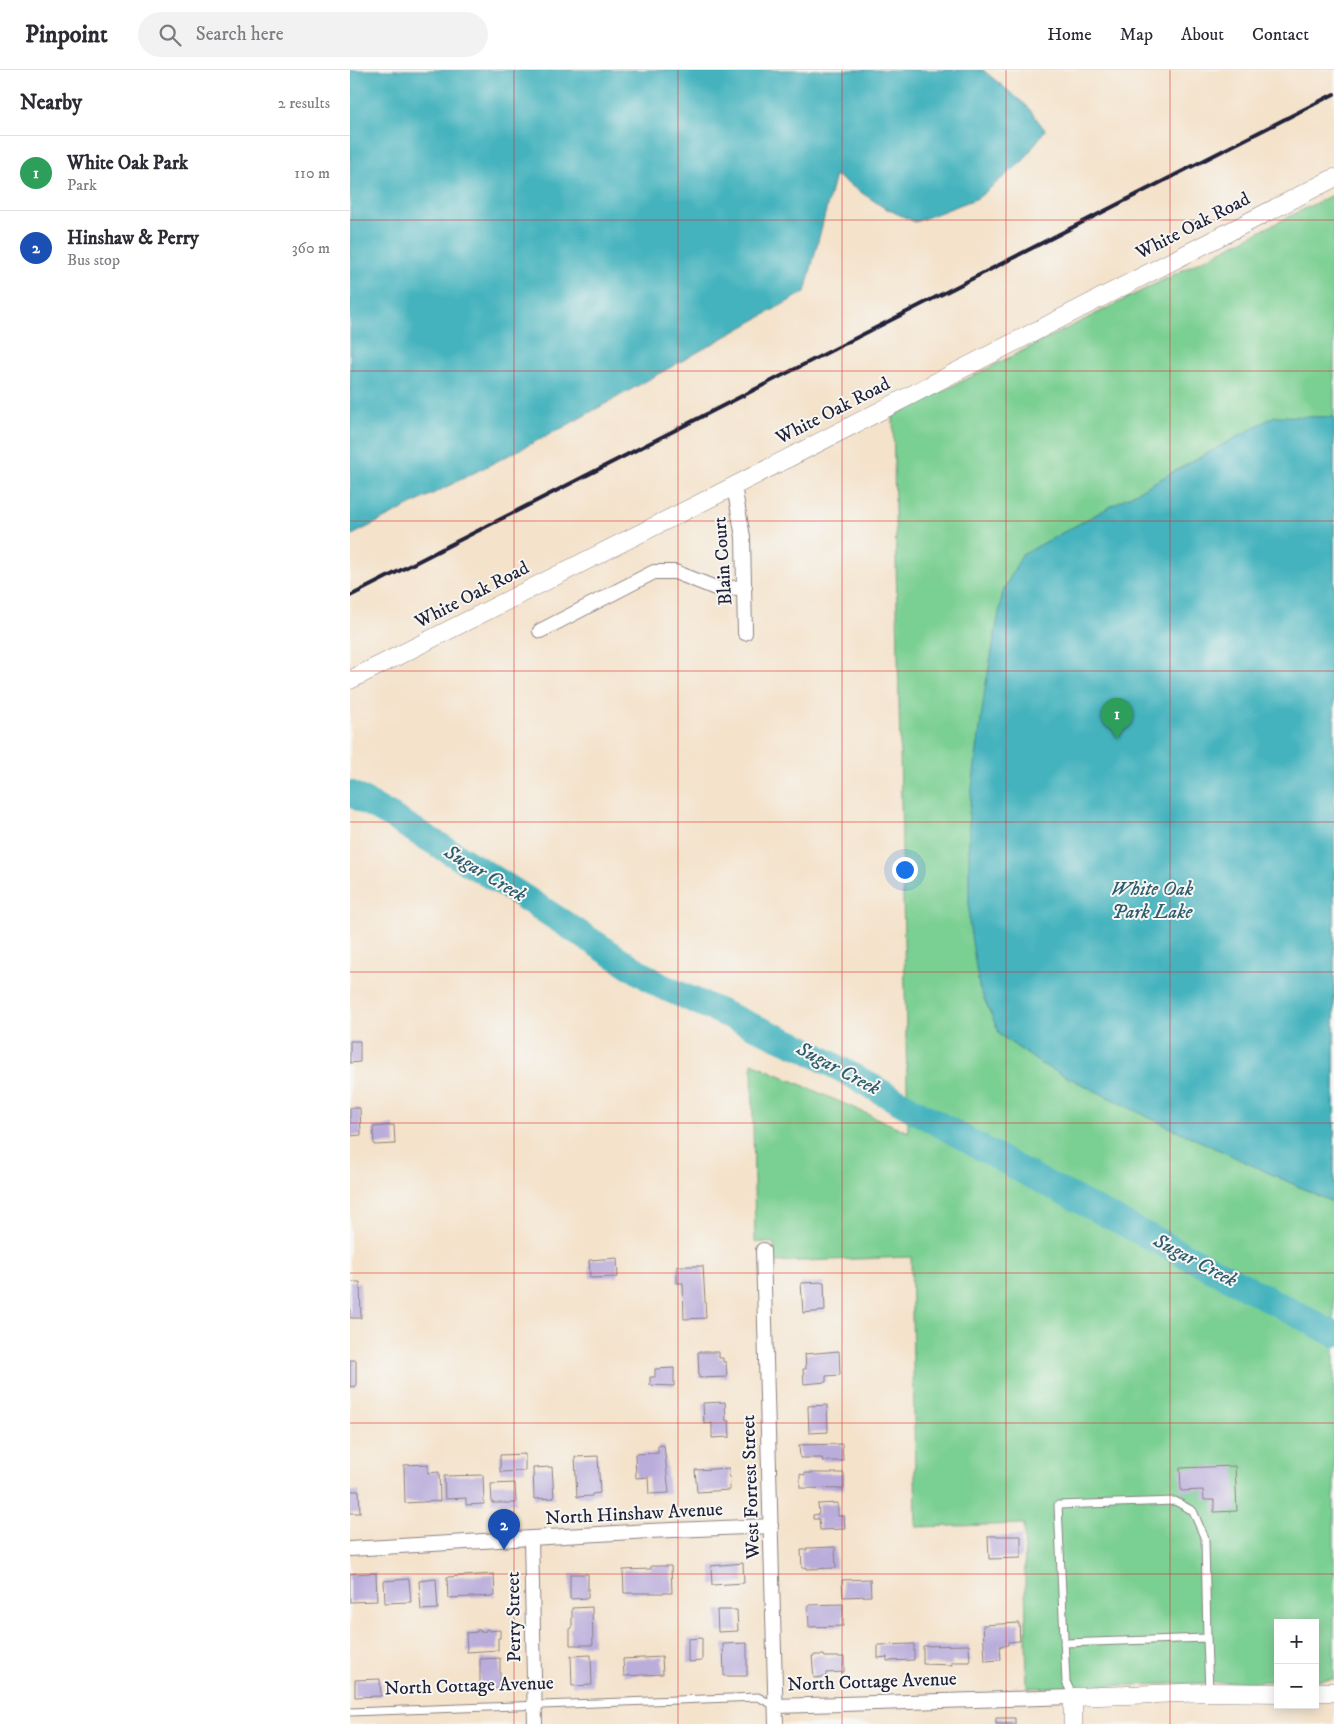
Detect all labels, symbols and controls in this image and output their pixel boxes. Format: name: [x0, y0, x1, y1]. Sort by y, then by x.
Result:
search box: [138, 12, 488, 57]
text: Pinpoint: [25, 20, 108, 50]
icon: search: [156, 21, 184, 49]
text: Search here: [196, 23, 284, 46]
text: Home: [1047, 24, 1092, 46]
text: Map: [1120, 24, 1153, 46]
text: About: [1181, 24, 1224, 46]
text: Contact: [1252, 24, 1309, 46]
text: Nearby: [20, 90, 82, 116]
text: 2 results: [278, 93, 330, 113]
text: White Oak Park: [67, 152, 188, 175]
text: 1: [33, 163, 39, 183]
text: 110 m: [294, 163, 330, 183]
text: Park: [67, 175, 97, 195]
street label: White Oak Road: [1131, 187, 1254, 265]
text: Hinshaw & Perry: [67, 227, 199, 250]
text: 2: [32, 238, 40, 258]
text: 360 m: [292, 238, 330, 258]
text: Bus stop: [67, 250, 120, 270]
street label: White Oak Road: [771, 372, 894, 450]
street label: Blain Court: [708, 516, 738, 606]
street label: White Oak Road: [410, 556, 533, 634]
pin: 1: [1101, 698, 1133, 739]
water label: Sugar Creek: [439, 839, 531, 909]
your location: [892, 857, 918, 883]
water label: White Oak Park Lake: [1111, 877, 1194, 925]
water label: Sugar Creek: [791, 1036, 885, 1102]
water label: Sugar Creek: [1148, 1228, 1242, 1294]
street label: West Forrest Street: [737, 1414, 765, 1561]
street label: North Hinshaw Avenue: [545, 1498, 723, 1530]
pin: 2: [488, 1509, 520, 1550]
street label: Perry Street: [502, 1571, 526, 1663]
map controls: [1274, 1619, 1319, 1709]
button: +: [1274, 1619, 1319, 1664]
button: −: [1274, 1664, 1319, 1709]
street label: North Cottage Avenue: [787, 1668, 957, 1696]
street label: North Cottage Avenue: [384, 1672, 554, 1700]

